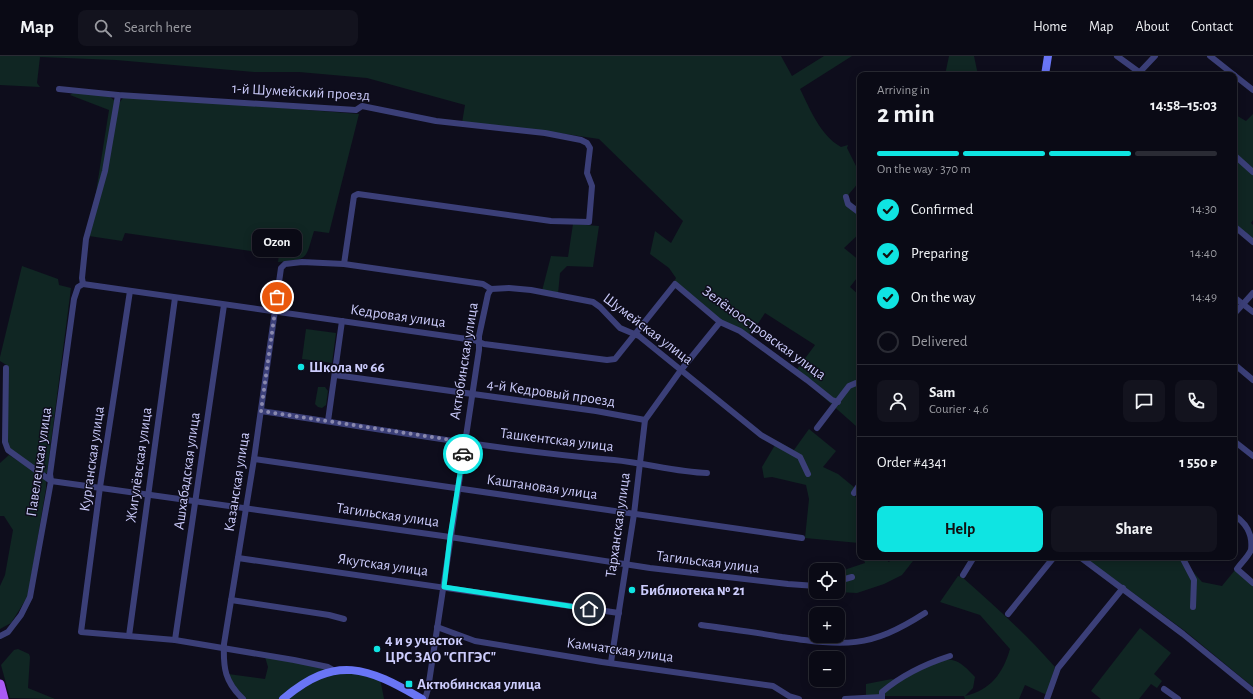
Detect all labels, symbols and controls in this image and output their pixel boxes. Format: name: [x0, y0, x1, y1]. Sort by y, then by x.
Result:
search box: [78, 10, 358, 46]
icon: search: [92, 17, 114, 39]
text: Map: [20, 18, 54, 37]
text: Search here: [124, 20, 192, 35]
text: Home: [1033, 20, 1067, 34]
text: Map: [1089, 20, 1113, 34]
text: About: [1135, 20, 1169, 34]
text: Contact: [1191, 20, 1233, 34]
street label: 1-й Шумейский проезд: [232, 81, 370, 103]
text: Arriving in: [877, 84, 930, 97]
text: 14:58–15:03: [1150, 98, 1217, 113]
text: 2 min: [877, 101, 935, 127]
text: On the way · 370 m: [877, 163, 971, 176]
icon: check: [877, 199, 899, 221]
text: Confirmed: [911, 202, 973, 217]
text: 14:30: [1191, 203, 1217, 216]
callout: Ozon: [252, 229, 302, 257]
text: Ozon: [263, 236, 291, 249]
icon: check: [877, 243, 899, 265]
text: Preparing: [911, 246, 968, 261]
text: 14:40: [1190, 247, 1217, 260]
pin: [260, 280, 294, 314]
street label: Зелёноостровская улица: [700, 283, 829, 383]
icon: bag: [266, 286, 288, 308]
icon: check: [877, 287, 899, 309]
street label: Шумейская улица: [600, 290, 696, 368]
text: On the way: [911, 290, 976, 305]
text: 14:49: [1191, 291, 1217, 304]
street label: Актюбинская улица: [447, 301, 481, 421]
street label: Кедровая улица: [349, 302, 447, 330]
text: Delivered: [911, 334, 968, 349]
place label: Школа № 66: [309, 360, 385, 375]
marker: Школа № 66: [296, 362, 306, 372]
street label: 4-й Кедровый проезд: [486, 377, 616, 409]
button: person: [877, 380, 919, 422]
button: chat: [1123, 380, 1165, 422]
button: phone: [1175, 380, 1217, 422]
text: Sam: [929, 385, 955, 400]
text: Courier · 4.6: [929, 403, 989, 416]
street label: Курганская улица: [77, 405, 107, 513]
street label: Павелецкая улица: [24, 406, 54, 518]
street label: Жигулёвская улица: [123, 406, 155, 524]
street label: Ашхабадская улица: [171, 411, 203, 531]
street label: Ташкентская улица: [499, 426, 615, 454]
street label: Казанская улица: [222, 431, 252, 533]
courier: [443, 434, 483, 474]
icon: car: [452, 443, 474, 465]
text: Order #4341: [877, 455, 947, 470]
text: 1 550 ₽: [1179, 455, 1217, 470]
street label: Тарханская улица: [603, 471, 633, 578]
street label: Каштановая улица: [486, 472, 599, 502]
street label: Тагильская улица: [336, 500, 440, 530]
button: Help: [877, 506, 1043, 552]
button: Share: [1051, 506, 1217, 552]
street label: Тагильская улица: [656, 548, 760, 576]
street label: Якутская улица: [337, 551, 429, 579]
map controls: [809, 563, 845, 687]
button: locate: [809, 563, 845, 599]
place label: Библиотека № 21: [640, 583, 745, 598]
marker: Библиотека № 21: [627, 585, 637, 595]
pin: [572, 592, 606, 626]
icon: home: [578, 598, 600, 620]
button: +: [809, 607, 845, 643]
place label: 4 и 9 участок ЦРС ЗАО "СПГЭС": [385, 633, 496, 665]
street label: Камчатская улица: [566, 635, 675, 665]
marker: 4 и 9 участок ЦРС ЗАО "СПГЭС": [372, 644, 382, 654]
button: −: [809, 651, 845, 687]
place label: Актюбинская улица: [417, 677, 541, 692]
marker: Актюбинская улица: [404, 679, 414, 689]

